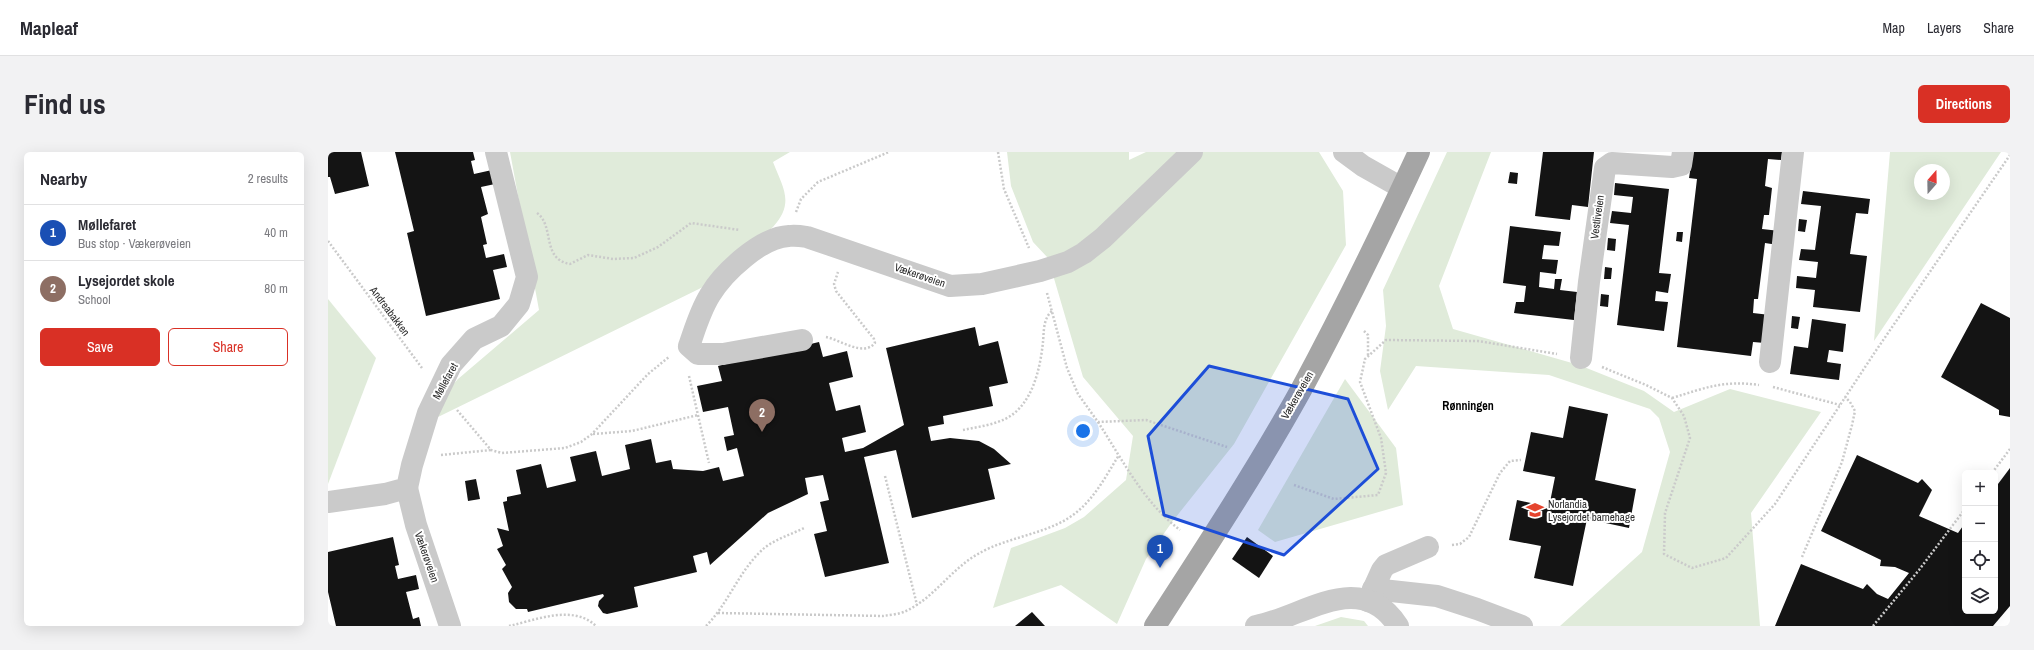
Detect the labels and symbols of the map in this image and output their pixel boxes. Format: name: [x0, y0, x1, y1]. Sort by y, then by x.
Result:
north arrow: [1914, 164, 1950, 200]
street label: Vestliveien: [1587, 194, 1607, 240]
street label: Vækerøveien: [893, 260, 947, 290]
street label: Andreabakken: [366, 283, 413, 338]
street label: Møllefaret: [429, 360, 461, 402]
street label: Vækerøveien: [1278, 369, 1316, 421]
district label: Rønningen: [1442, 398, 1494, 414]
pin: 2: [749, 399, 775, 432]
your location: [1073, 421, 1093, 441]
place label: Norlandia Lysejordet barnehage: [1548, 497, 1635, 524]
school or university icon: Norlandia Lysejordet barnehage: [1525, 500, 1545, 520]
street label: Vækerøveien: [412, 530, 442, 584]
pin: 1: [1147, 535, 1173, 568]

